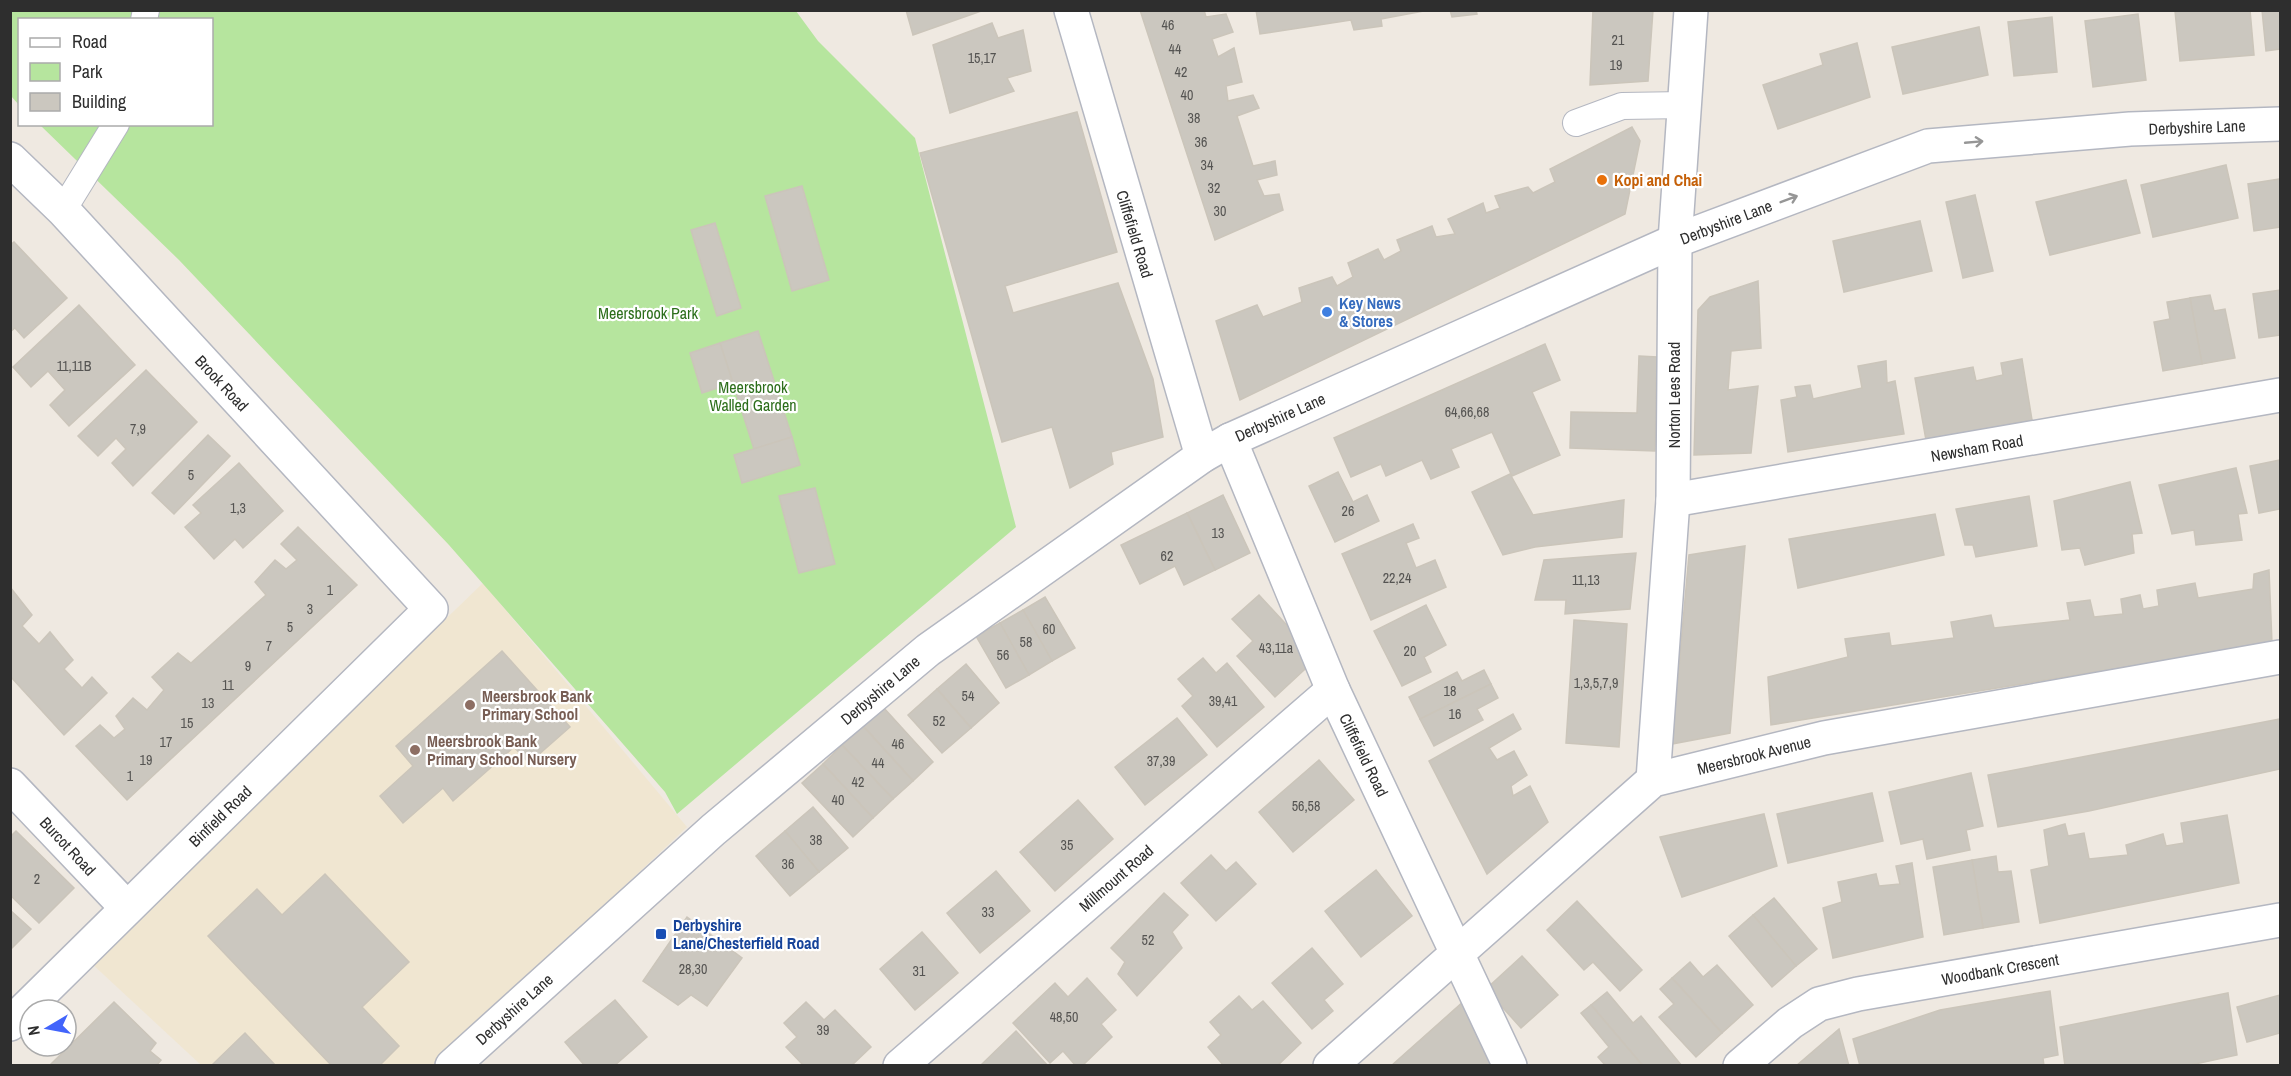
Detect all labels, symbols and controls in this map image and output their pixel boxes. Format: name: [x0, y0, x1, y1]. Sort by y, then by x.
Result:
house number: 46: [1162, 16, 1174, 34]
legend: [18, 18, 213, 126]
text: Road: [72, 29, 107, 54]
house number: 21: [1612, 31, 1625, 49]
house number: 44: [1169, 40, 1182, 58]
house number: 15,17: [968, 49, 996, 67]
house number: 19: [1610, 56, 1622, 74]
text: Park: [72, 59, 103, 84]
house number: 42: [1175, 63, 1187, 81]
house number: 40: [1181, 86, 1193, 104]
text: Building: [72, 89, 127, 114]
house number: 38: [1188, 109, 1200, 127]
street label: Derbyshire Lane: [2148, 114, 2246, 140]
house number: 36: [1195, 133, 1207, 151]
one-way arrow: [1964, 136, 1984, 147]
house number: 34: [1201, 156, 1214, 174]
place label: Kopi and Chai: [1614, 169, 1702, 191]
marker: Kopi and Chai: [1595, 173, 1609, 187]
house number: 32: [1208, 179, 1220, 197]
street label: Cliffefield Road: [1111, 188, 1159, 280]
one-way arrow: [1779, 192, 1798, 203]
street label: Derbyshire Lane: [1677, 194, 1775, 250]
house number: 30: [1214, 202, 1226, 220]
place label: Key News & Stores: [1339, 292, 1401, 332]
park label: Meersbrook Park: [598, 302, 698, 324]
marker: Key News & Stores: [1320, 305, 1334, 319]
street label: Norton Lees Road: [1663, 342, 1685, 448]
street label: Brook Road: [190, 350, 254, 416]
house number: 11,11B: [57, 357, 92, 375]
park label: Meersbrook Walled Garden: [709, 376, 797, 416]
street label: Derbyshire Lane: [1231, 387, 1329, 447]
house number: 64,66,68: [1445, 403, 1489, 421]
house number: 7,9: [130, 420, 146, 438]
street label: Newsham Road: [1929, 429, 2025, 467]
house number: 5: [188, 466, 194, 484]
house number: 1,3: [230, 499, 246, 517]
house number: 26: [1342, 502, 1354, 520]
house number: 13: [1212, 524, 1224, 542]
house number: 62: [1161, 547, 1173, 565]
house number: 22,24: [1383, 569, 1412, 587]
house number: 11,13: [1572, 571, 1600, 589]
house number: 1: [327, 581, 334, 599]
house number: 3: [307, 600, 313, 618]
house number: 5: [287, 618, 293, 636]
house number: 60: [1043, 620, 1055, 638]
house number: 58: [1020, 633, 1032, 651]
house number: 7: [266, 637, 272, 655]
house number: 43,11a: [1259, 639, 1294, 657]
house number: 20: [1404, 642, 1416, 660]
house number: 56: [997, 646, 1009, 664]
street label: Derbyshire Lane: [836, 650, 924, 730]
house number: 9: [245, 657, 251, 675]
house number: 1,3,5,7,9: [1574, 674, 1618, 692]
house number: 11: [222, 676, 235, 694]
house number: 18: [1444, 682, 1456, 700]
place label: Meersbrook Bank Primary School: [482, 685, 593, 725]
house number: 54: [962, 687, 975, 705]
house number: 39,41: [1209, 692, 1238, 710]
house number: 13: [202, 694, 214, 712]
marker: Meersbrook Bank Primary School: [463, 698, 477, 712]
house number: 16: [1449, 705, 1461, 723]
street label: Cliffefield Road: [1334, 710, 1394, 800]
house number: 52: [933, 712, 945, 730]
house number: 15: [181, 714, 193, 732]
place label: Meersbrook Bank Primary School Nursery: [427, 730, 577, 770]
street label: Meersbrook Avenue: [1695, 730, 1813, 780]
house number: 17: [160, 733, 172, 751]
house number: 46: [892, 735, 904, 753]
marker: Meersbrook Bank Primary School Nursery: [408, 743, 422, 757]
house number: 19: [140, 751, 152, 769]
house number: 37,39: [1147, 752, 1175, 770]
house number: 44: [872, 754, 885, 772]
house number: 1: [127, 767, 134, 785]
house number: 42: [852, 773, 864, 791]
street label: Binfield Road: [184, 780, 256, 852]
house number: 40: [832, 791, 844, 809]
house number: 56,58: [1292, 797, 1320, 815]
street label: Burcot Road: [35, 812, 101, 880]
house number: 38: [810, 831, 822, 849]
house number: 35: [1061, 836, 1073, 854]
street label: Millmount Road: [1074, 840, 1158, 916]
house number: 36: [782, 855, 794, 873]
house number: 2: [34, 870, 40, 888]
house number: 33: [982, 903, 994, 921]
place label: Derbyshire Lane/Chesterfield Road: [673, 914, 820, 954]
marker: Derbyshire Lane/Chesterfield Road: [654, 927, 668, 941]
house number: 52: [1142, 931, 1154, 949]
street label: Woodbank Crescent: [1940, 948, 2061, 990]
house number: 28,30: [679, 960, 707, 978]
house number: 31: [913, 962, 926, 980]
street label: Derbyshire Lane: [471, 968, 557, 1050]
north arrow: [18, 998, 78, 1058]
house number: 48,50: [1050, 1008, 1078, 1026]
house number: 39: [817, 1021, 829, 1039]
text: N: [22, 1024, 45, 1037]

